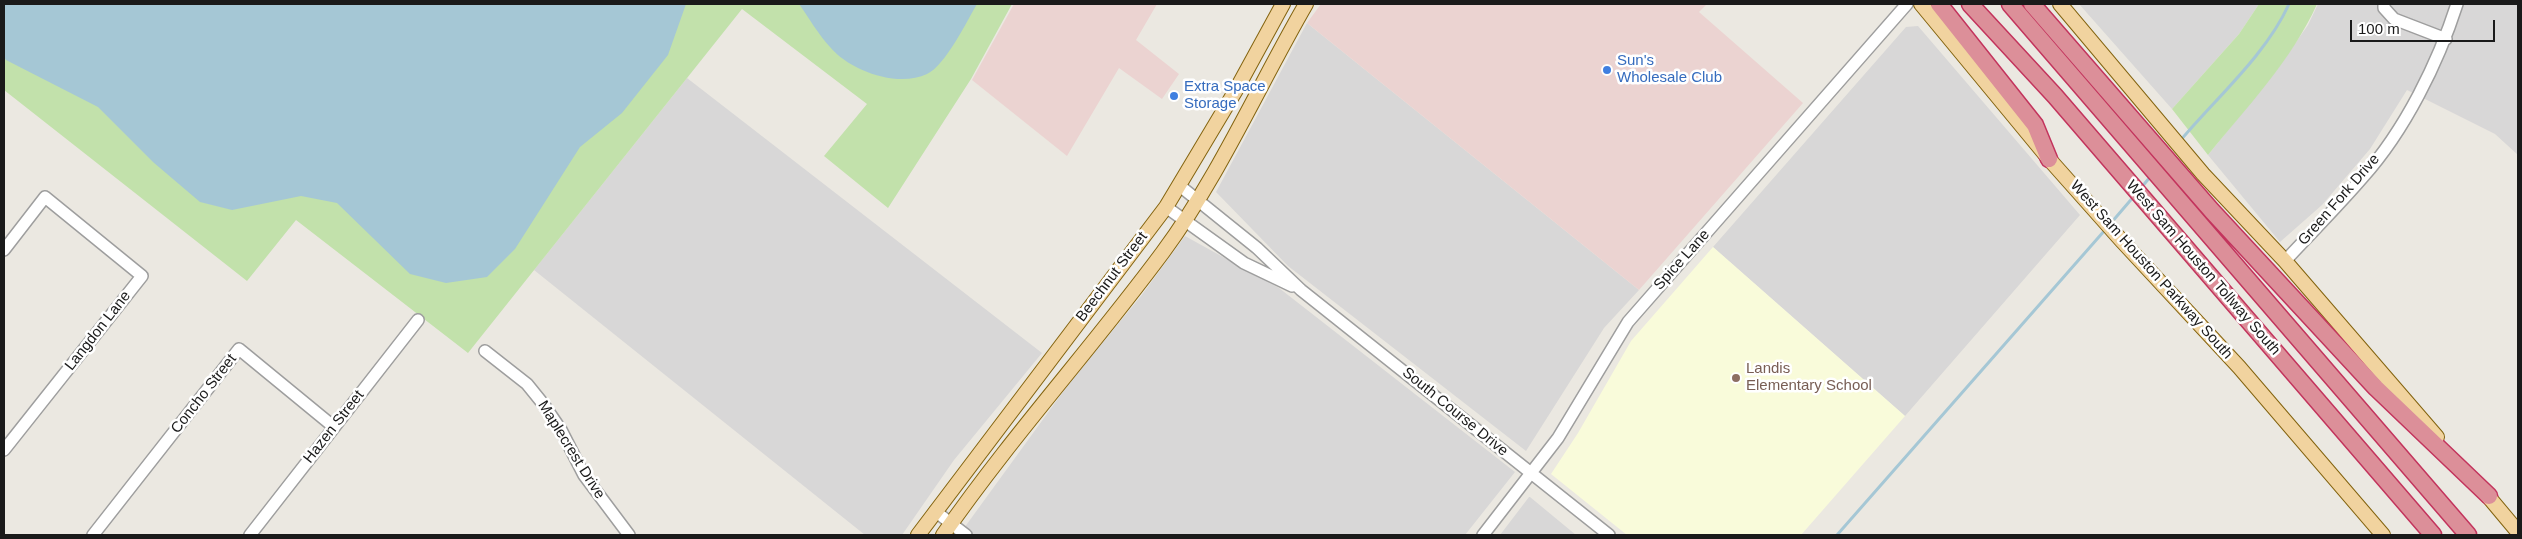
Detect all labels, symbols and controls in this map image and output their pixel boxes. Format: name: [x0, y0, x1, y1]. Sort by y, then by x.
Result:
scale bar: [2352, 10, 2497, 42]
text: 100 m: [2358, 20, 2400, 37]
place label: Sun's Wholesale Club: [1617, 52, 1722, 87]
marker: Sun's Wholesale Club: [1601, 64, 1613, 76]
place label: Extra Space Storage: [1184, 78, 1266, 113]
marker: Extra Space Storage: [1168, 90, 1180, 102]
street label: Green Fork Drive: [2294, 151, 2384, 249]
street label: West Sam Houston Parkway South: [2066, 177, 2236, 363]
street label: West Sam Houston Tollway South: [2122, 177, 2284, 359]
street label: Spice Lane: [1650, 226, 1714, 294]
street label: Beechnut Street: [1072, 229, 1152, 325]
street label: Langdon Lane: [61, 288, 135, 374]
street label: Concho Street: [167, 351, 241, 437]
place label: Landis Elementary School: [1746, 360, 1872, 395]
street label: South Course Drive: [1398, 364, 1512, 460]
marker: Landis Elementary School: [1730, 372, 1742, 384]
street label: Hazen Street: [300, 387, 368, 467]
street label: Maplecrest Drive: [534, 398, 608, 502]

